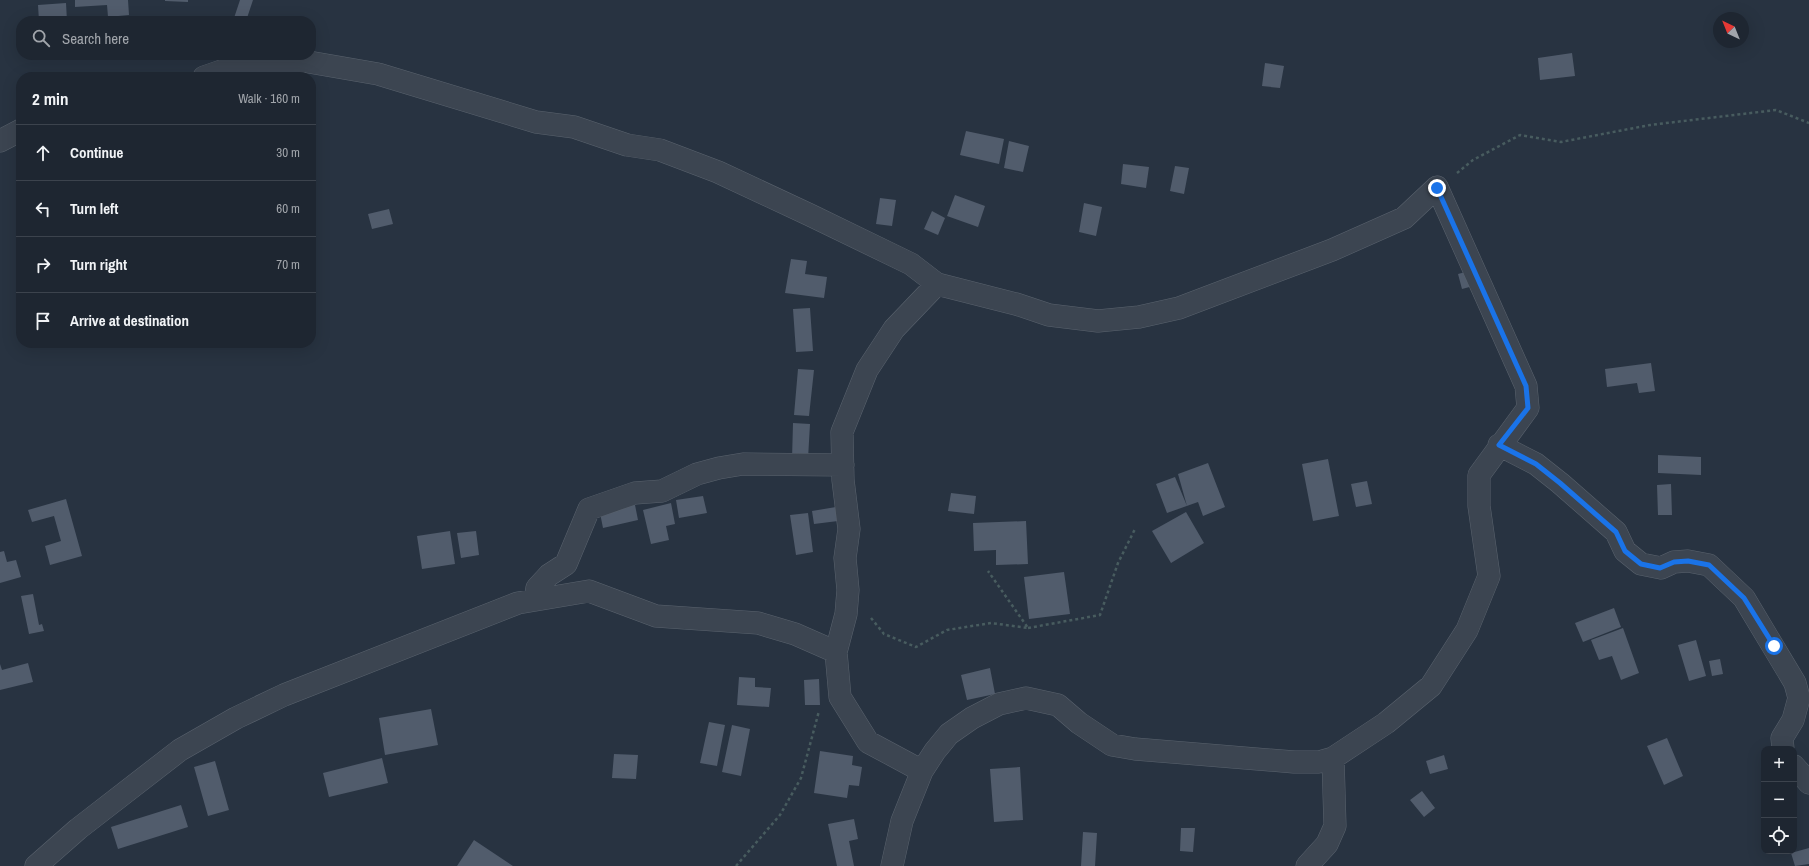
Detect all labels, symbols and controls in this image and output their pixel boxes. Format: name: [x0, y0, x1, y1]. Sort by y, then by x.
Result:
north arrow: [1713, 12, 1749, 48]
search box: [16, 16, 316, 60]
icon: search: [30, 27, 52, 49]
text: Search here: [62, 28, 129, 49]
text: 2 min: [32, 87, 68, 110]
text: Walk · 160 m: [238, 90, 300, 107]
icon: ahead: [32, 142, 54, 164]
text: Continue: [70, 142, 123, 163]
text: 30 m: [276, 144, 300, 161]
route end: [1428, 179, 1446, 197]
icon: left: [32, 198, 54, 220]
text: Turn left: [70, 198, 118, 219]
text: 60 m: [276, 200, 300, 217]
icon: right: [32, 254, 54, 276]
text: Turn right: [70, 254, 127, 275]
text: 70 m: [276, 256, 300, 273]
icon: arrive: [32, 310, 54, 332]
text: Arrive at destination: [70, 310, 189, 331]
route start: [1765, 637, 1783, 655]
map controls: [1761, 746, 1797, 854]
button: +: [1761, 746, 1797, 782]
button: −: [1761, 782, 1797, 818]
button: locate: [1761, 818, 1797, 854]

